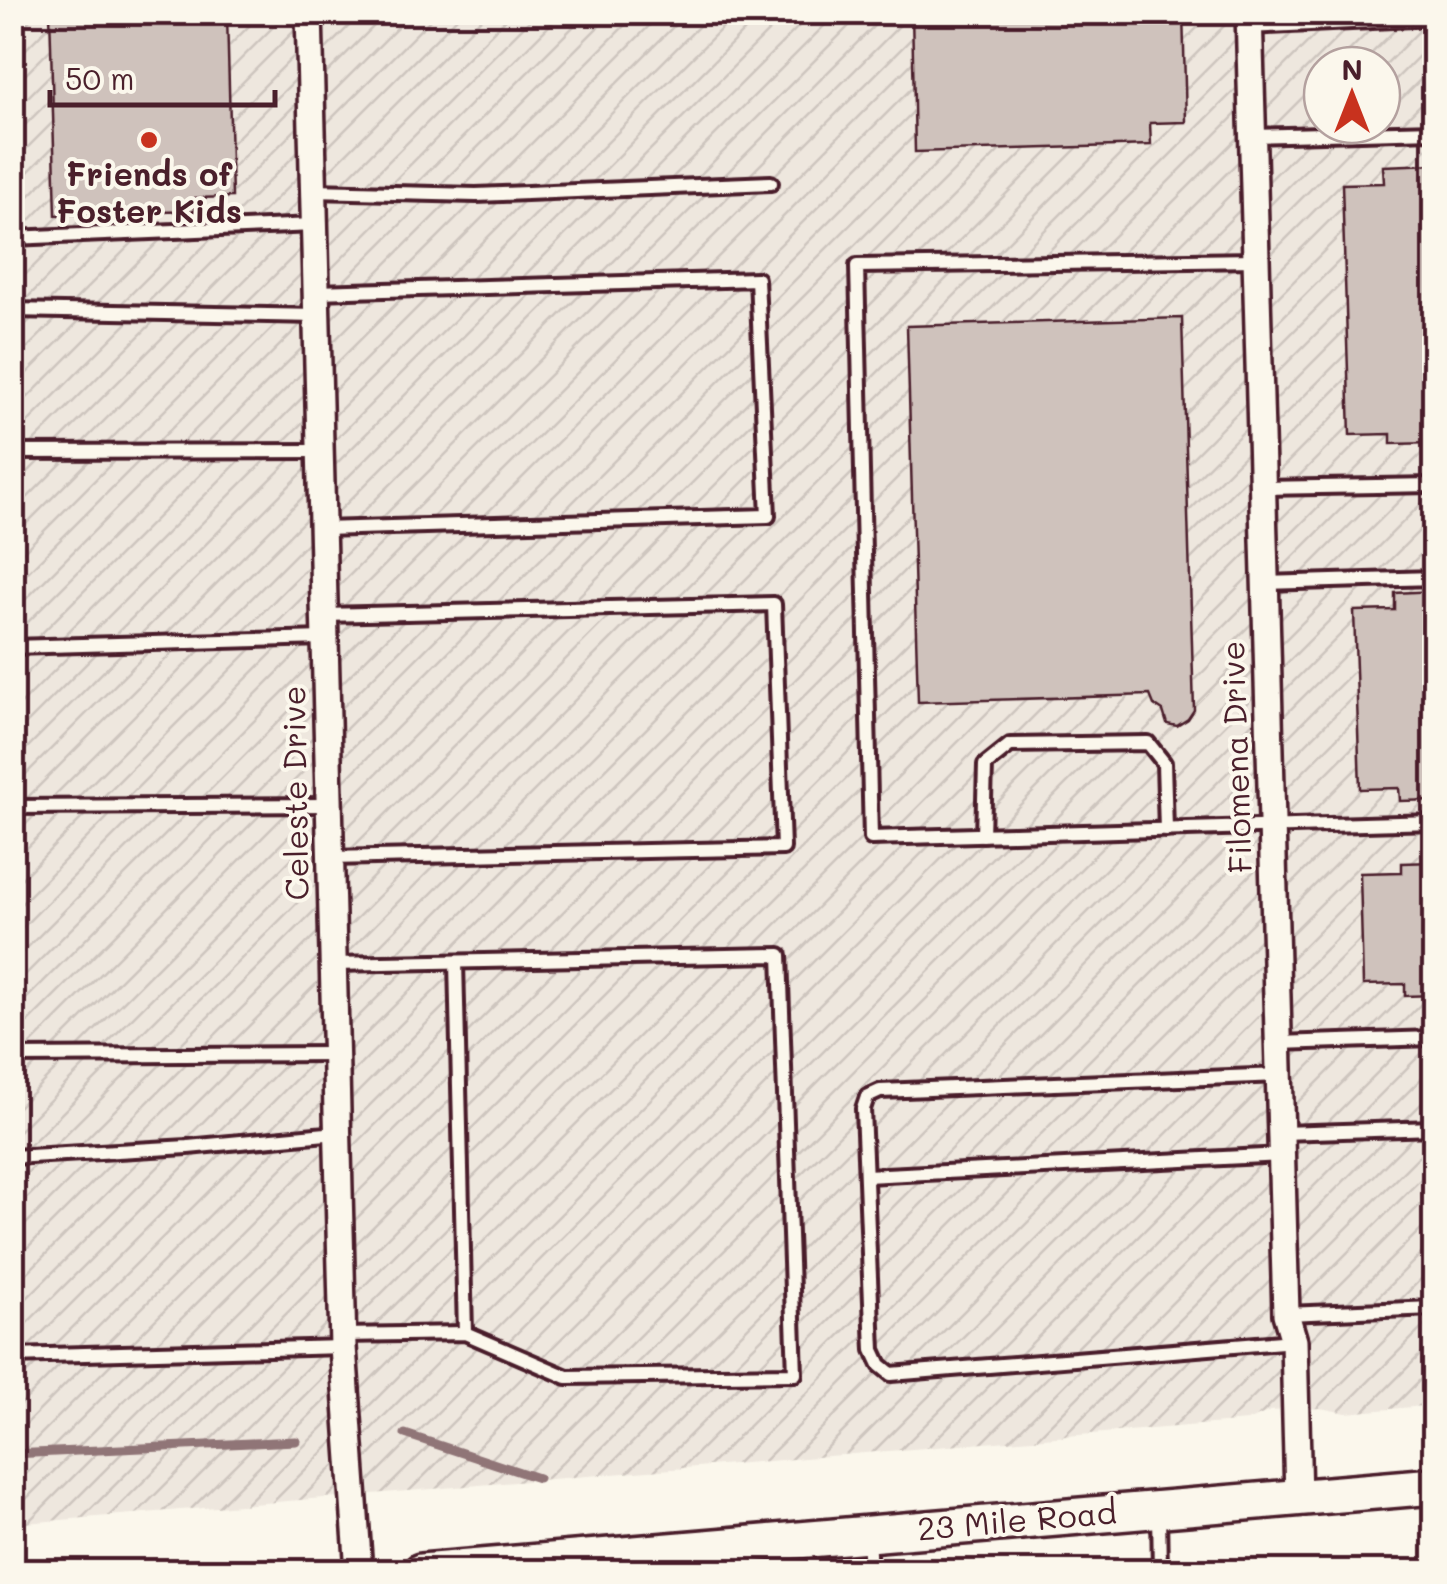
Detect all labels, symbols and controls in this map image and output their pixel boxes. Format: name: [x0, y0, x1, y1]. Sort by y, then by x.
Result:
scale bar: [50, 45, 275, 107]
north arrow: [1302, 45, 1402, 145]
text: N: [1341, 51, 1363, 87]
text: 50 m: [65, 58, 135, 98]
marker: Friends of Foster Kids: [138, 129, 160, 151]
place label: Friends of Foster Kids: [56, 152, 242, 231]
street label: Filomena Drive: [1210, 640, 1260, 874]
street label: Celeste Drive: [271, 685, 317, 901]
street label: 23 Mile Road: [915, 1489, 1118, 1549]

